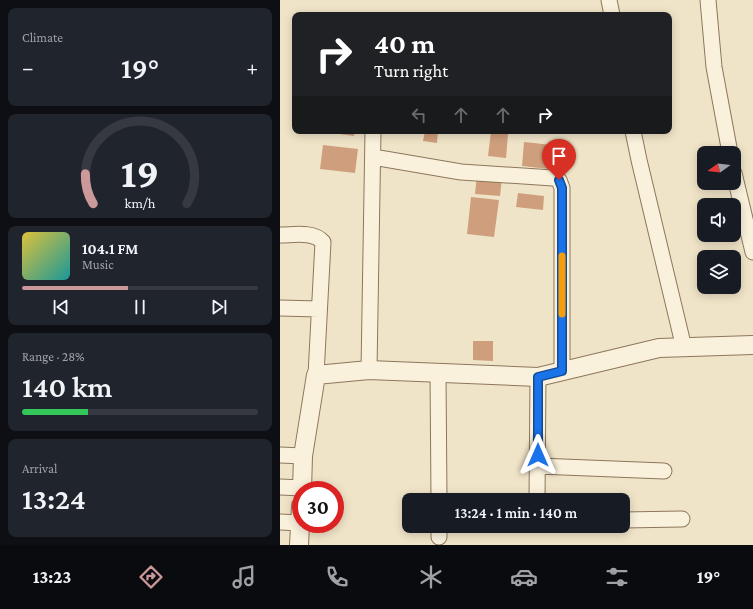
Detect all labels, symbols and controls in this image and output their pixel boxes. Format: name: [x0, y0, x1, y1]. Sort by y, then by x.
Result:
icon: right: [308, 28, 360, 80]
text: 40 m: [374, 28, 435, 59]
text: Climate: [22, 30, 63, 45]
text: 19°: [121, 51, 159, 84]
text: −: [22, 55, 34, 80]
text: +: [246, 55, 258, 80]
text: Turn right: [374, 61, 448, 81]
icon: left: [408, 104, 430, 126]
icon: ahead: [450, 104, 472, 126]
icon: ahead: [492, 104, 514, 126]
icon: right: [534, 104, 556, 126]
pin: [542, 139, 576, 180]
icon: arrive: [548, 145, 570, 167]
north arrow: [697, 146, 741, 190]
map controls: [697, 146, 741, 294]
text: 19: [121, 150, 159, 196]
text: km/h: [125, 195, 156, 211]
button: sound: [697, 198, 741, 242]
text: 104.1 FM: [82, 241, 138, 257]
button: layers: [697, 250, 741, 294]
text: Music: [82, 257, 114, 272]
icon: previous: [50, 296, 72, 318]
icon: pause: [129, 296, 151, 318]
icon: next: [208, 296, 230, 318]
text: Range · 28%: [22, 349, 85, 364]
text: 140 km: [22, 370, 113, 403]
position arrow: [517, 434, 559, 476]
text: Arrival: [22, 461, 57, 476]
speed limit sign: 30: [292, 481, 344, 533]
text: 13:24: [22, 482, 86, 515]
text: 13:24 · 1 min · 140 m: [455, 505, 577, 521]
icon: directions: [137, 563, 165, 591]
icon: music: [230, 563, 258, 591]
icon: phone: [323, 563, 351, 591]
icon: climate: [417, 563, 445, 591]
icon: car: [510, 563, 538, 591]
icon: filters: [603, 563, 631, 591]
text: 13:23: [33, 567, 71, 587]
text: 19°: [697, 567, 720, 587]

